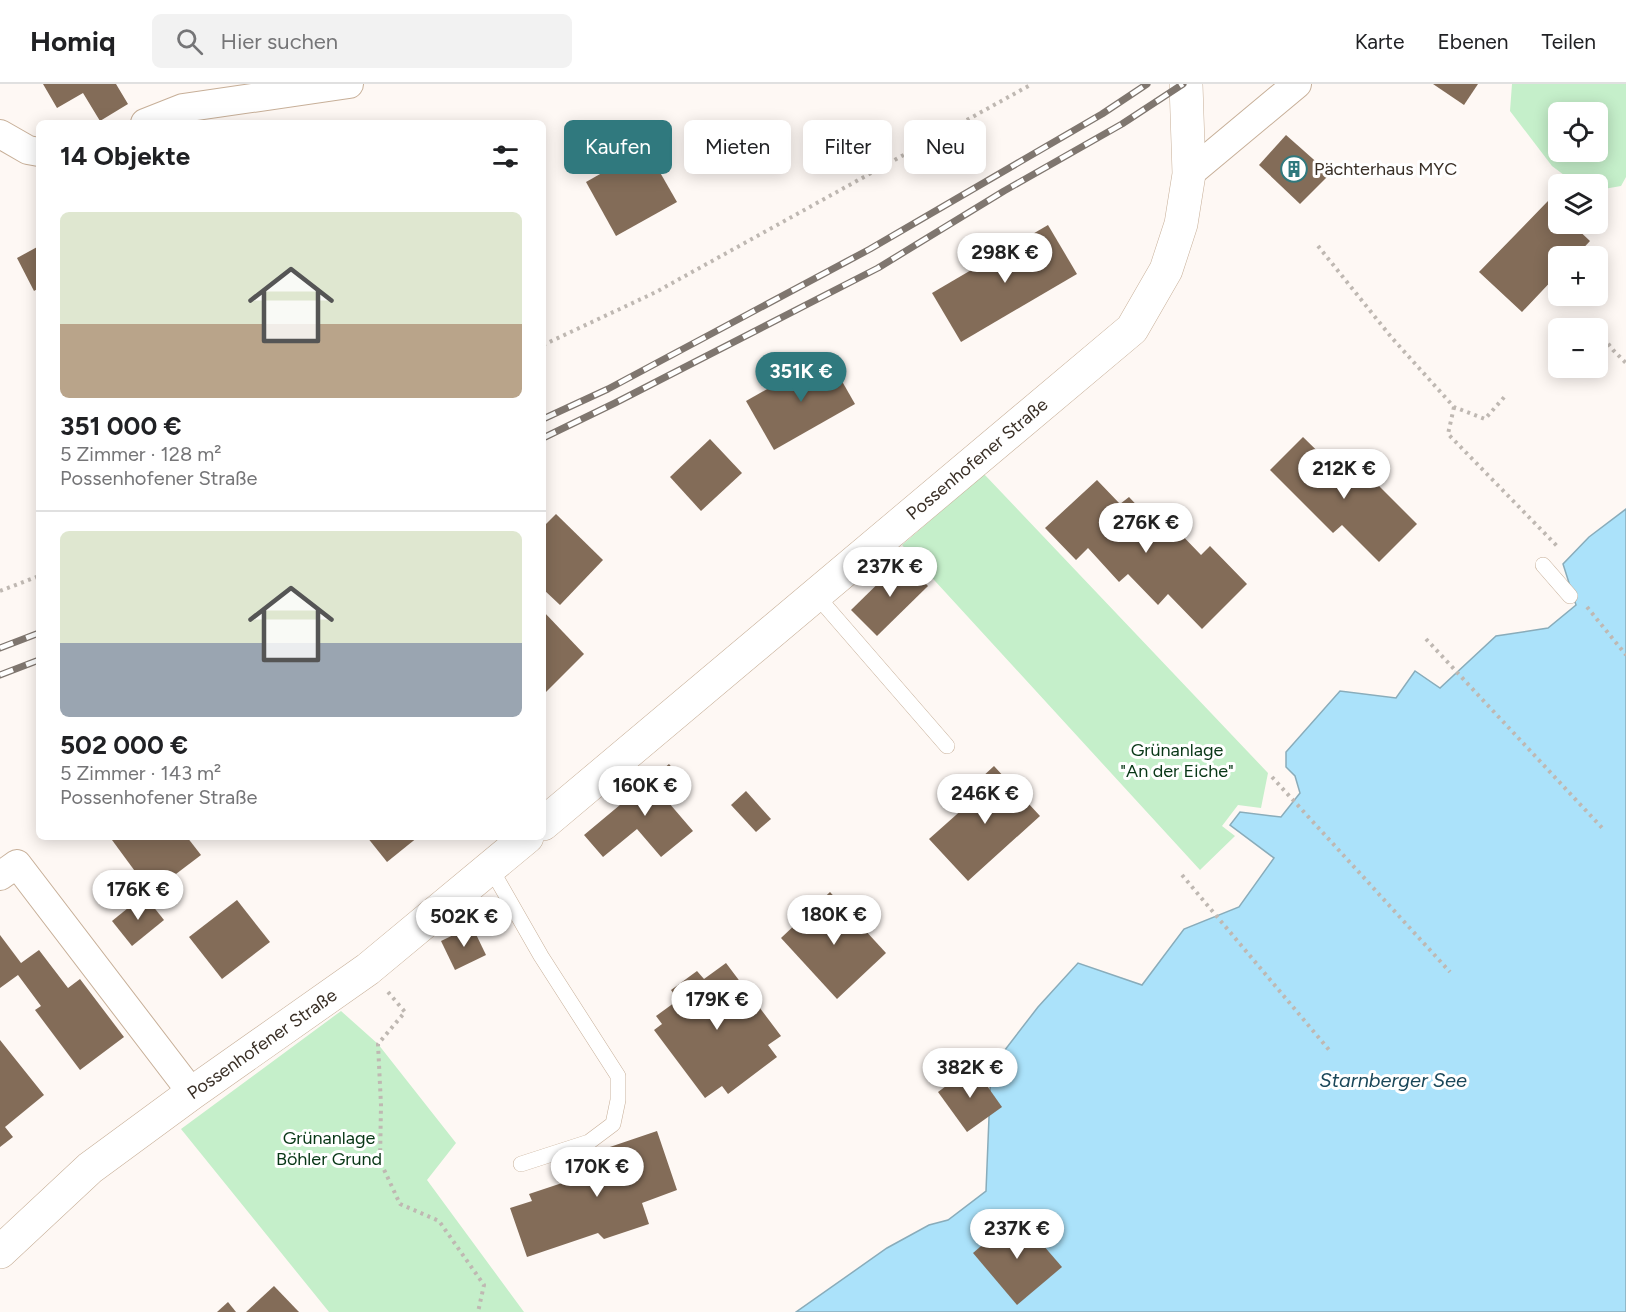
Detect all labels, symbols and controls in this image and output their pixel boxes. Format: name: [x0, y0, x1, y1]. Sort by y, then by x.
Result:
search box: [152, 14, 572, 68]
text: Homiq: [30, 24, 116, 58]
icon: search: [173, 25, 206, 58]
text: Hier suchen: [221, 28, 338, 55]
text: Karte: [1355, 29, 1404, 54]
text: Ebenen: [1437, 29, 1509, 54]
text: Teilen: [1542, 29, 1596, 54]
map controls: [1548, 102, 1608, 378]
button: locate: [1548, 102, 1608, 162]
chip: Kaufen: [564, 120, 672, 174]
chip: Mieten: [684, 120, 791, 174]
chip: Filter: [803, 120, 892, 174]
chip: Neu: [904, 120, 986, 174]
text: 14 Objekte: [60, 140, 190, 172]
icon: filters: [489, 140, 522, 173]
building icon: Pächterhaus MYC: [1279, 154, 1309, 184]
place label: Pächterhaus MYC: [1314, 158, 1457, 180]
button: layers: [1548, 174, 1608, 234]
pin: 298K €: [956, 233, 1054, 284]
text: 298K €: [971, 240, 1039, 264]
button: +: [1548, 246, 1608, 306]
icon: home: [237, 251, 345, 359]
button: −: [1548, 318, 1608, 378]
pin: 351K €: [752, 352, 850, 403]
text: 351K €: [769, 359, 833, 383]
street label: Possenhofener Straße: [902, 393, 1052, 525]
text: 351 000 €: [60, 410, 182, 442]
text: 5 Zimmer · 128 m²: [60, 442, 221, 466]
pin: 212K €: [1295, 449, 1393, 500]
text: 212K €: [1312, 456, 1376, 480]
text: Possenhofener Straße: [60, 466, 257, 490]
pin: 276K €: [1097, 503, 1195, 554]
text: 276K €: [1113, 510, 1179, 534]
pin: 237K €: [841, 547, 939, 598]
text: 237K €: [857, 554, 923, 578]
icon: home: [237, 570, 345, 678]
text: 502 000 €: [60, 729, 188, 761]
park label: Grünanlage "An der Eiche": [1120, 739, 1234, 782]
text: 5 Zimmer · 143 m²: [60, 761, 221, 785]
pin: 160K €: [596, 766, 694, 817]
text: 160K €: [613, 773, 677, 797]
pin: 246K €: [936, 774, 1034, 825]
text: 246K €: [951, 781, 1019, 805]
text: Possenhofener Straße: [60, 785, 257, 809]
pin: 176K €: [89, 870, 187, 921]
text: 176K €: [106, 877, 170, 901]
pin: 180K €: [785, 895, 883, 946]
pin: 502K €: [415, 897, 513, 948]
text: 180K €: [801, 902, 867, 926]
text: 502K €: [430, 904, 498, 928]
pin: 179K €: [668, 980, 766, 1031]
street label: Possenhofener Straße: [183, 984, 341, 1104]
text: 179K €: [685, 987, 749, 1011]
pin: 382K €: [921, 1048, 1019, 1099]
text: 382K €: [937, 1055, 1003, 1079]
water label: Starnberger See: [1319, 1068, 1467, 1092]
park label: Grünanlage Böhler Grund: [276, 1127, 382, 1170]
pin: 170K €: [548, 1147, 646, 1198]
text: 170K €: [565, 1154, 629, 1178]
pin: 237K €: [968, 1209, 1066, 1260]
text: 237K €: [984, 1216, 1050, 1240]

